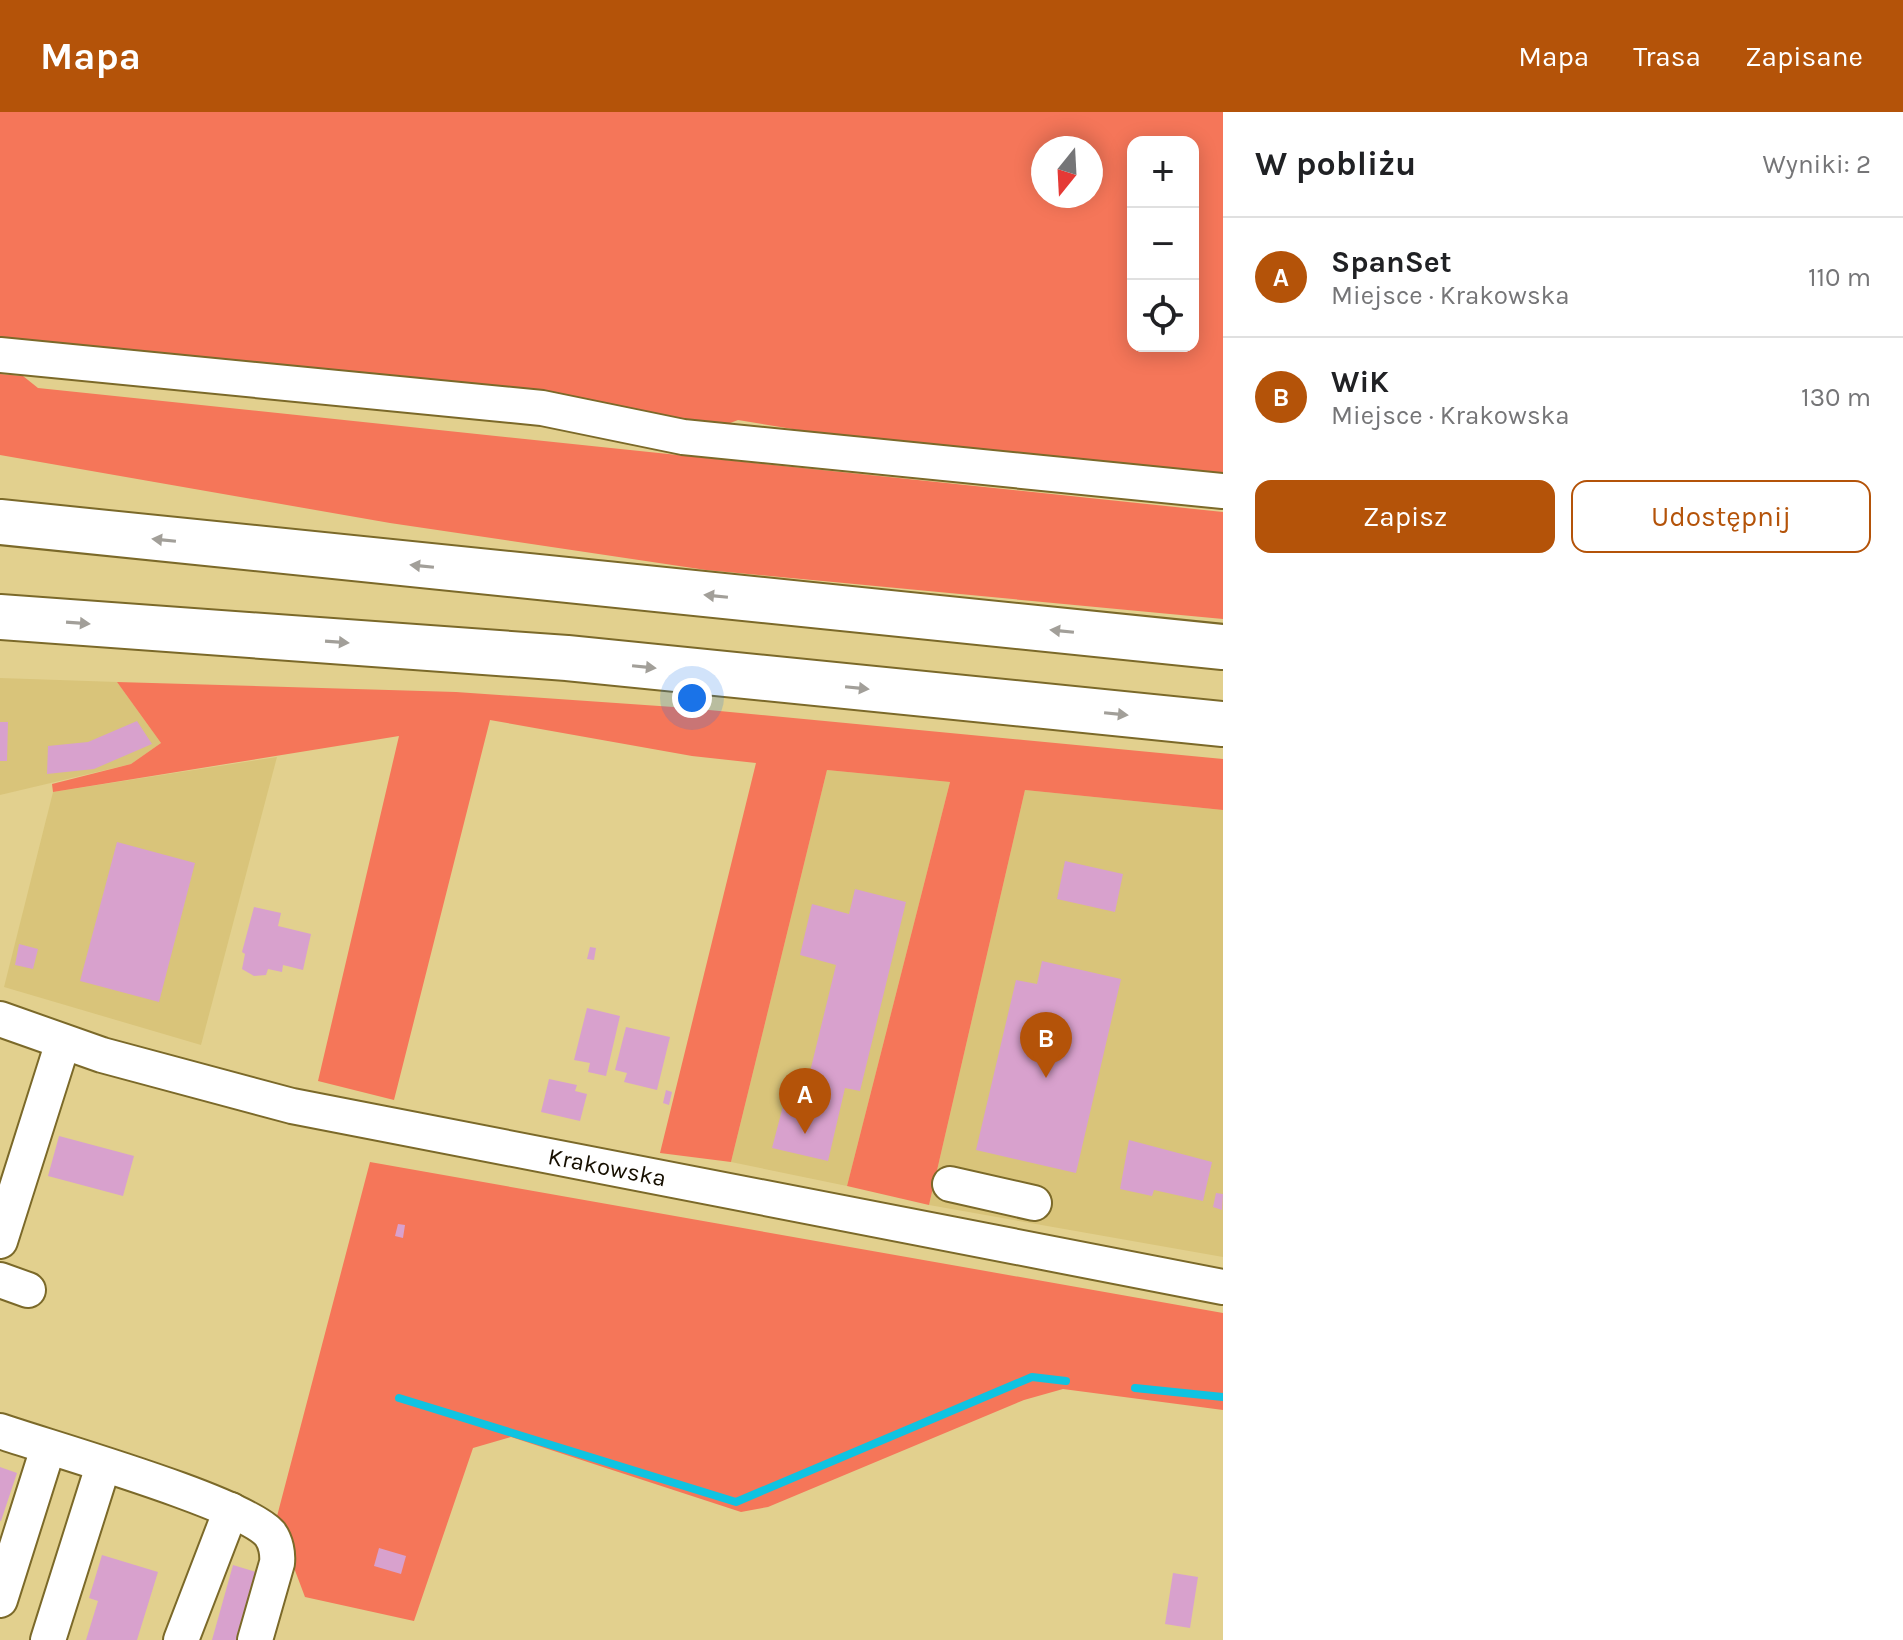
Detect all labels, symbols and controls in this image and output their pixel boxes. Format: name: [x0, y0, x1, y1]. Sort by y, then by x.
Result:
text: Mapa: [40, 34, 141, 79]
text: Mapa: [1518, 40, 1589, 73]
text: Trasa: [1633, 40, 1701, 73]
text: Zapisane: [1745, 40, 1863, 73]
north arrow: [1031, 136, 1103, 208]
map controls: [1127, 136, 1199, 352]
button: +: [1127, 136, 1199, 208]
text: W pobliżu: [1255, 144, 1416, 184]
text: Wyniki: 2: [1763, 149, 1871, 180]
button: −: [1127, 208, 1199, 280]
text: SpanSet: [1331, 244, 1452, 280]
text: A: [1273, 262, 1289, 293]
text: 110 m: [1808, 262, 1871, 293]
button: locate: [1127, 280, 1199, 352]
text: Miejsce · Krakowska: [1331, 280, 1570, 311]
text: WiK: [1331, 364, 1389, 400]
text: B: [1273, 382, 1289, 413]
text: 130 m: [1801, 382, 1871, 413]
text: Miejsce · Krakowska: [1331, 400, 1570, 431]
button: Zapisz: [1255, 480, 1555, 553]
button: Udostępnij: [1571, 480, 1871, 553]
one-way arrow: [151, 533, 176, 546]
one-way arrow: [410, 560, 435, 573]
one-way arrow: [703, 590, 728, 603]
one-way arrow: [66, 617, 91, 630]
one-way arrow: [1049, 624, 1074, 637]
one-way arrow: [325, 636, 350, 649]
one-way arrow: [632, 660, 657, 673]
your location: [672, 678, 712, 718]
one-way arrow: [845, 682, 870, 695]
one-way arrow: [1104, 708, 1129, 721]
pin: B: [1020, 1012, 1072, 1078]
pin: A: [779, 1068, 831, 1134]
street label: Krakowska: [546, 1142, 669, 1192]

